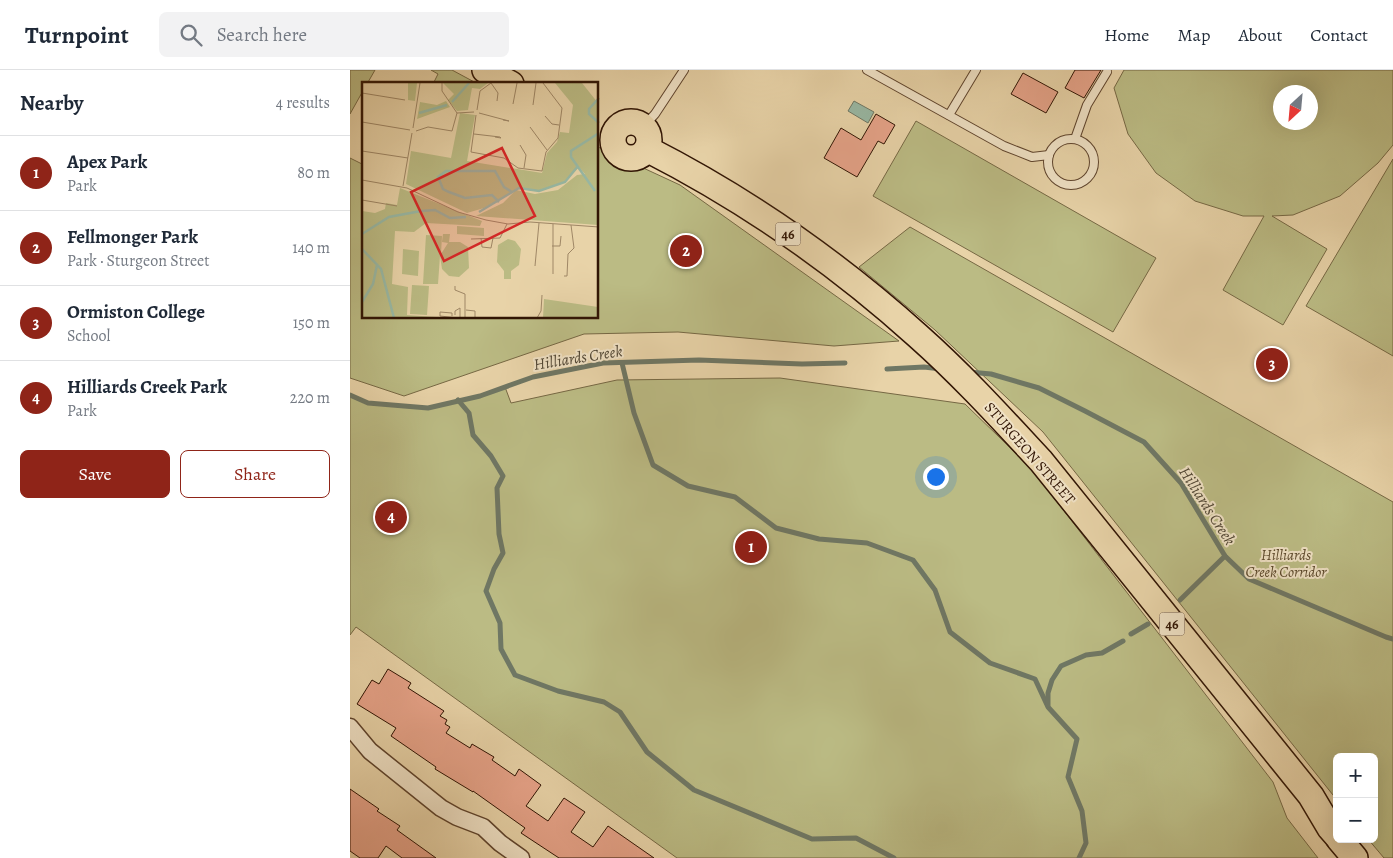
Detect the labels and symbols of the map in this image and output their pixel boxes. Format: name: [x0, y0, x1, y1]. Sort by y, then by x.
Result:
inset map: [362, 82, 599, 319]
north arrow: [1273, 85, 1318, 130]
road number: 46: [776, 222, 800, 245]
pin: 2: [670, 232, 702, 270]
water label: Hilliards Creek: [532, 340, 624, 376]
pin: 3: [1256, 345, 1288, 383]
street label: STURGEON STREET: [980, 398, 1080, 509]
water label: Hilliards Creek: [1173, 463, 1241, 549]
your location: [923, 464, 949, 490]
pin: 4: [375, 498, 407, 536]
pin: 1: [735, 528, 767, 566]
park label: Hilliards Creek Corridor: [1245, 545, 1327, 582]
road number: 46: [1160, 612, 1184, 636]

